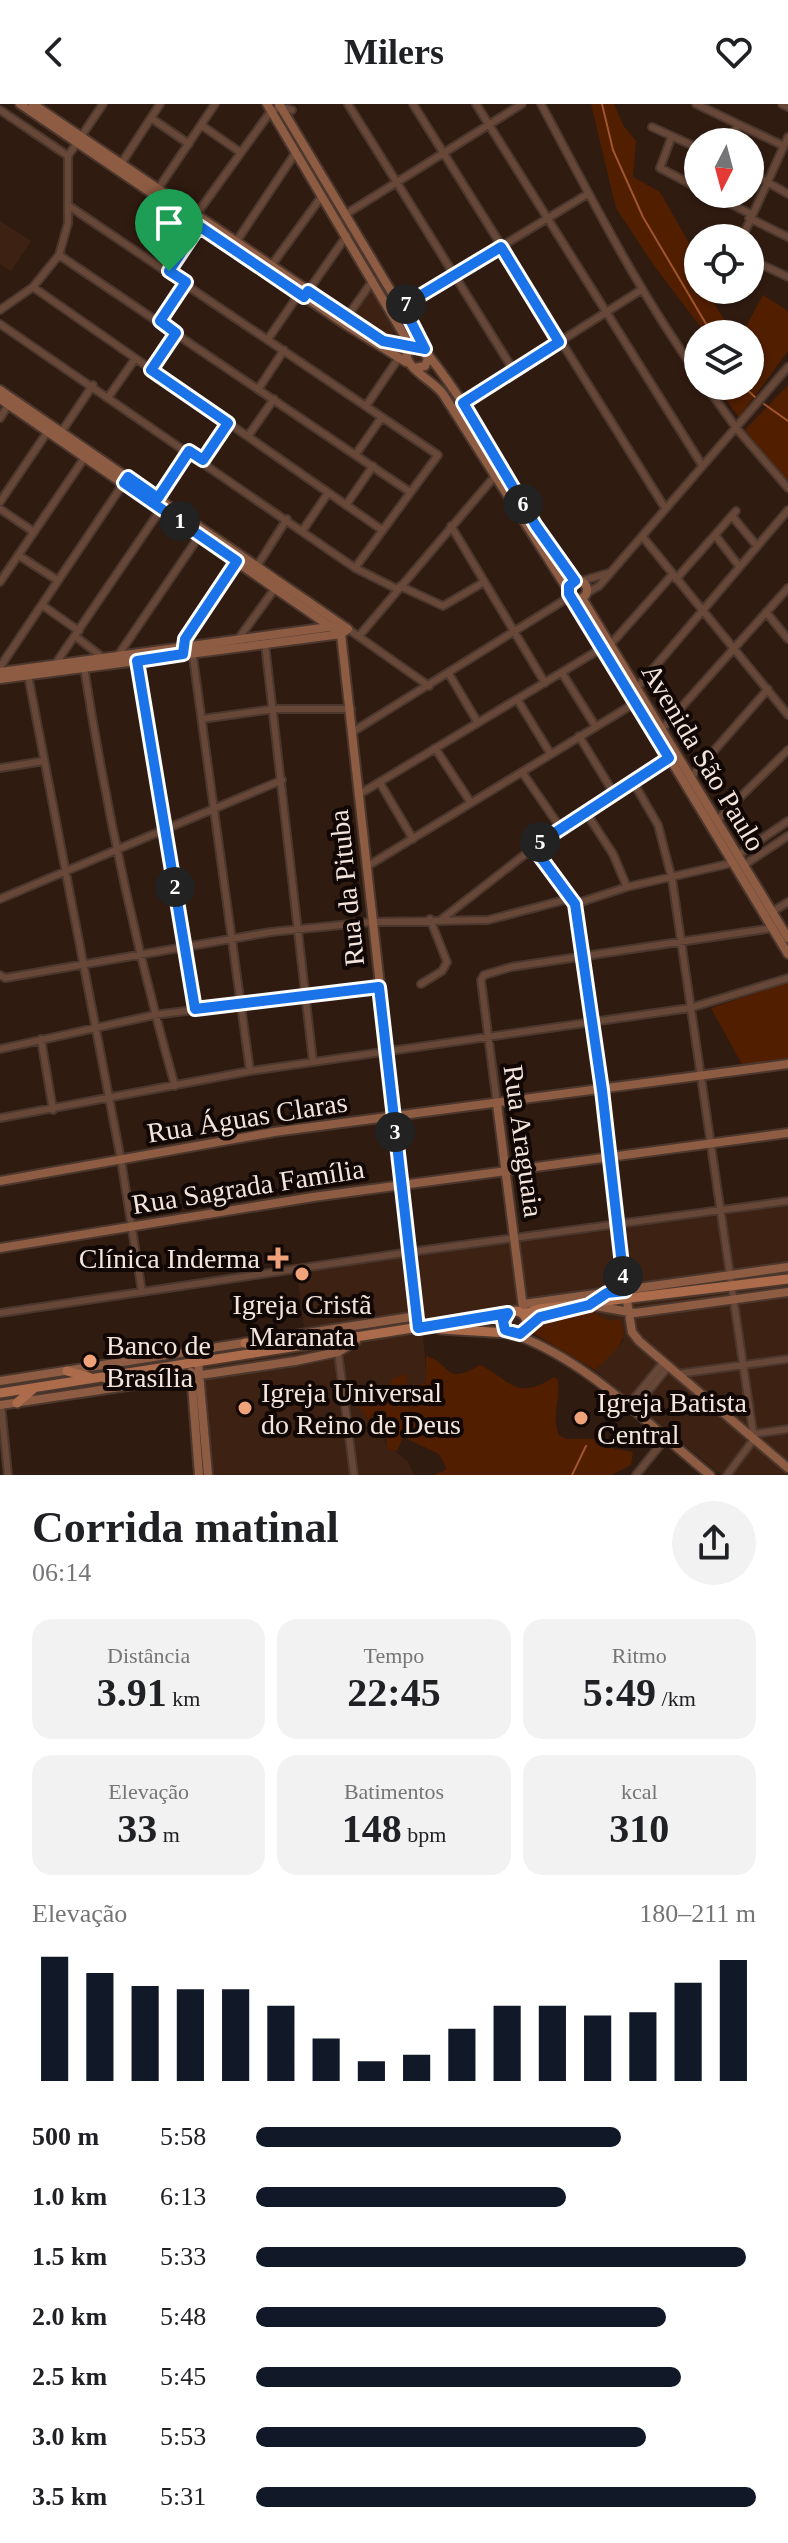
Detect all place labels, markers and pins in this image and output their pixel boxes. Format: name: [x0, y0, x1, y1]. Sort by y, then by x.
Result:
pin: [135, 189, 203, 271]
pin: 7: [386, 284, 426, 324]
pin: 6: [503, 484, 543, 524]
pin: 1: [160, 501, 200, 541]
pin: 5: [520, 822, 560, 862]
pin: 2: [155, 867, 195, 907]
pin: 3: [375, 1112, 415, 1152]
place label: Clínica Inderma: [79, 1243, 261, 1274]
marker: Clínica Inderma: [267, 1247, 289, 1269]
pin: 4: [603, 1256, 643, 1296]
marker: Igreja Cristã Maranata: [293, 1265, 311, 1283]
place label: Igreja Cristã Maranata: [232, 1289, 372, 1352]
place label: Banco de Brasília: [106, 1330, 211, 1393]
marker: Banco de Brasília: [81, 1352, 99, 1370]
place label: Igreja Universal do Reino de Deus: [261, 1377, 461, 1440]
place label: Igreja Batista Central: [597, 1387, 748, 1450]
marker: Igreja Universal do Reino de Deus: [236, 1399, 254, 1417]
marker: Igreja Batista Central: [572, 1409, 590, 1427]

